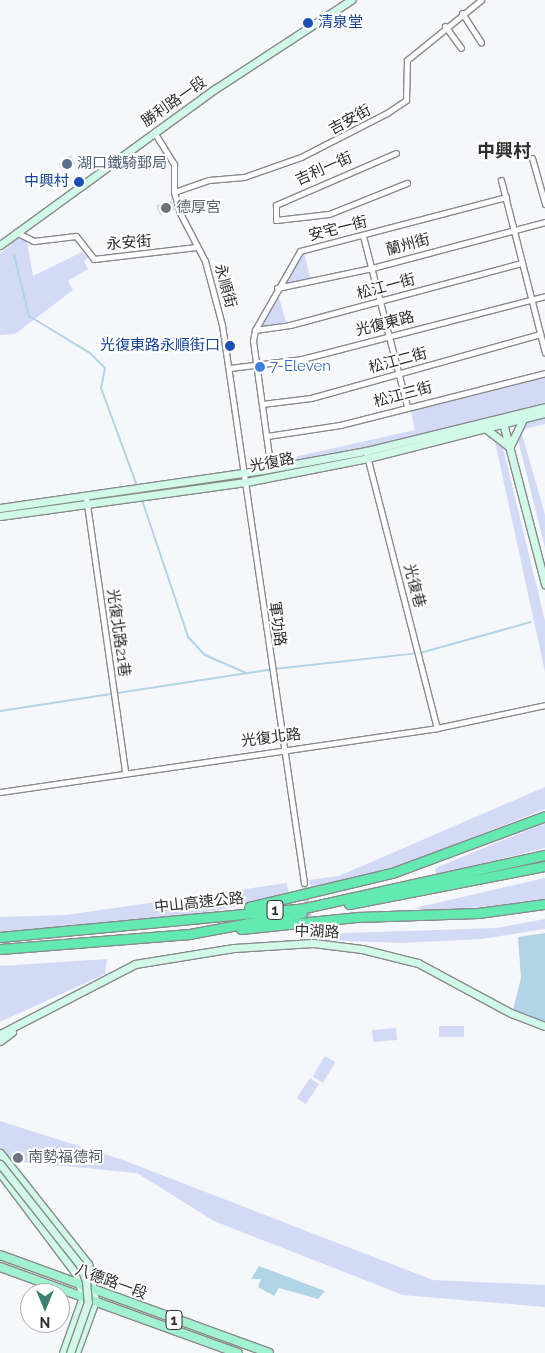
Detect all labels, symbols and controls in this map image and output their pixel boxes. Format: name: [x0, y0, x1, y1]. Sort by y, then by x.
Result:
place label: 清泉堂: [318, 14, 363, 32]
marker: 清泉堂: [302, 17, 314, 29]
street label: 勝利路一段: [138, 73, 210, 131]
street label: 吉安街: [326, 101, 374, 139]
district label: 中興村: [477, 140, 531, 162]
street label: 吉利一街: [293, 149, 355, 189]
place label: 湖口鐵騎郵局: [77, 155, 167, 173]
marker: 湖口鐵騎郵局: [61, 158, 73, 170]
place label: 中興村: [24, 173, 69, 191]
marker: 中興村: [73, 176, 85, 188]
place label: 德厚宮: [176, 199, 221, 217]
marker: 德厚宮: [160, 202, 172, 214]
street label: 安宅一街: [307, 213, 369, 245]
street label: 蘭州街: [384, 230, 432, 260]
street label: 永安街: [106, 232, 152, 254]
street label: 永順街: [210, 262, 240, 310]
street label: 松江一街: [355, 271, 417, 303]
street label: 光復東路: [354, 308, 416, 340]
place label: 光復東路永順街口: [100, 337, 220, 355]
marker: 光復東路永順街口: [224, 340, 236, 352]
street label: 松江二街: [367, 345, 429, 377]
place label: 7-Eleven: [270, 358, 331, 376]
marker: 7-Eleven: [254, 361, 266, 373]
street label: 松江三街: [372, 379, 434, 411]
street label: 光復路: [248, 450, 296, 476]
street label: 光復巷: [399, 562, 429, 610]
street label: 光復北路21巷: [103, 588, 133, 678]
street label: 軍功路: [265, 600, 289, 648]
street label: 光復北路: [240, 725, 302, 751]
street label: 中山高速公路: [153, 889, 245, 917]
road number: 1: [266, 898, 284, 922]
street label: 中湖路: [294, 922, 340, 942]
place label: 南勢福德祠: [28, 1149, 103, 1167]
marker: 南勢福德祠: [12, 1152, 24, 1164]
street label: 八德路一段: [73, 1261, 149, 1303]
north arrow: [20, 1283, 70, 1333]
road number: 1: [165, 1308, 183, 1332]
text: N: [40, 1314, 50, 1330]

